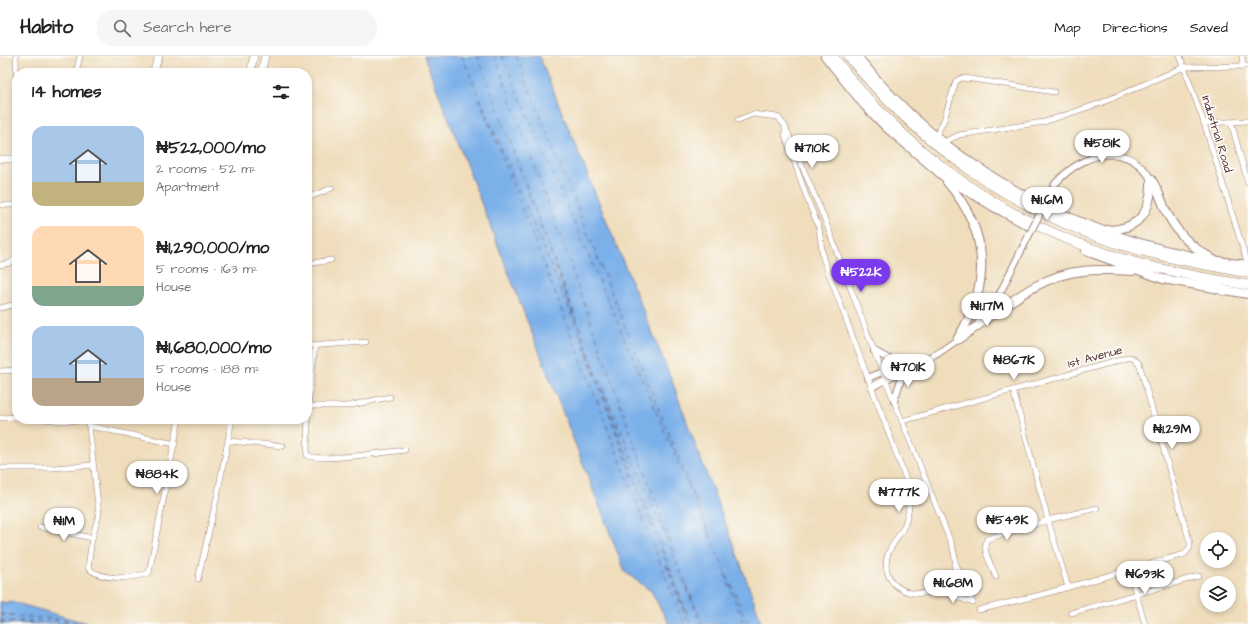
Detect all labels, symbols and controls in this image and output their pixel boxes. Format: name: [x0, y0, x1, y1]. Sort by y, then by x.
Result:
search box: [97, 10, 377, 46]
text: Habito: [20, 14, 73, 41]
icon: search: [111, 17, 133, 39]
text: Search here: [143, 17, 232, 38]
text: Map: [1054, 18, 1081, 38]
text: Directions: [1103, 18, 1168, 38]
text: Saved: [1190, 18, 1228, 38]
text: 14 homes: [32, 80, 102, 104]
icon: filters: [270, 81, 292, 103]
street label: Industrial Road: [1197, 93, 1237, 175]
pin: ₦581K: [1074, 130, 1130, 164]
text: ₦581K: [1084, 134, 1120, 152]
pin: ₦710K: [784, 135, 840, 169]
text: ₦522,000/mo: [156, 136, 266, 160]
text: ₦710K: [794, 139, 830, 157]
icon: home: [64, 142, 112, 190]
text: 2 rooms · 52 m²: [156, 160, 256, 178]
text: Apartment: [156, 178, 220, 196]
pin: ₦1.6M: [1019, 187, 1075, 221]
text: ₦1.6M: [1031, 191, 1063, 209]
text: ₦1,290,000/mo: [156, 236, 269, 260]
icon: home: [64, 242, 112, 290]
pin: ₦522K: [833, 259, 889, 293]
text: 5 rooms · 163 m²: [156, 260, 258, 278]
text: ₦522K: [840, 263, 882, 281]
text: House: [156, 278, 191, 296]
pin: ₦1.17M: [954, 293, 1020, 327]
text: ₦1.17M: [970, 297, 1004, 315]
text: ₦1,680,000/mo: [156, 336, 272, 360]
street label: 1st Avenue: [1066, 341, 1125, 372]
icon: home: [64, 342, 112, 390]
pin: ₦867K: [986, 347, 1042, 381]
text: ₦867K: [993, 351, 1035, 369]
pin: ₦701K: [880, 354, 936, 388]
text: ₦701K: [890, 358, 926, 376]
text: 5 rooms · 188 m²: [156, 360, 260, 378]
text: House: [156, 378, 191, 396]
pin: ₦1.29M: [1139, 416, 1205, 450]
text: ₦1.29M: [1153, 420, 1191, 438]
pin: ₦884K: [129, 461, 185, 495]
text: ₦884K: [136, 465, 178, 483]
pin: ₦777K: [871, 479, 927, 513]
text: ₦777K: [878, 483, 920, 501]
pin: ₦549K: [979, 507, 1035, 541]
pin: ₦1M: [45, 508, 83, 542]
text: ₦549K: [986, 511, 1028, 529]
text: ₦1M: [53, 512, 75, 530]
map controls: [1200, 532, 1236, 612]
button: locate: [1200, 532, 1236, 568]
pin: ₦693K: [1117, 561, 1173, 595]
text: ₦693K: [1125, 565, 1165, 583]
pin: ₦1.68M: [920, 570, 986, 604]
text: ₦1.68M: [933, 574, 973, 592]
button: layers: [1200, 576, 1236, 612]

